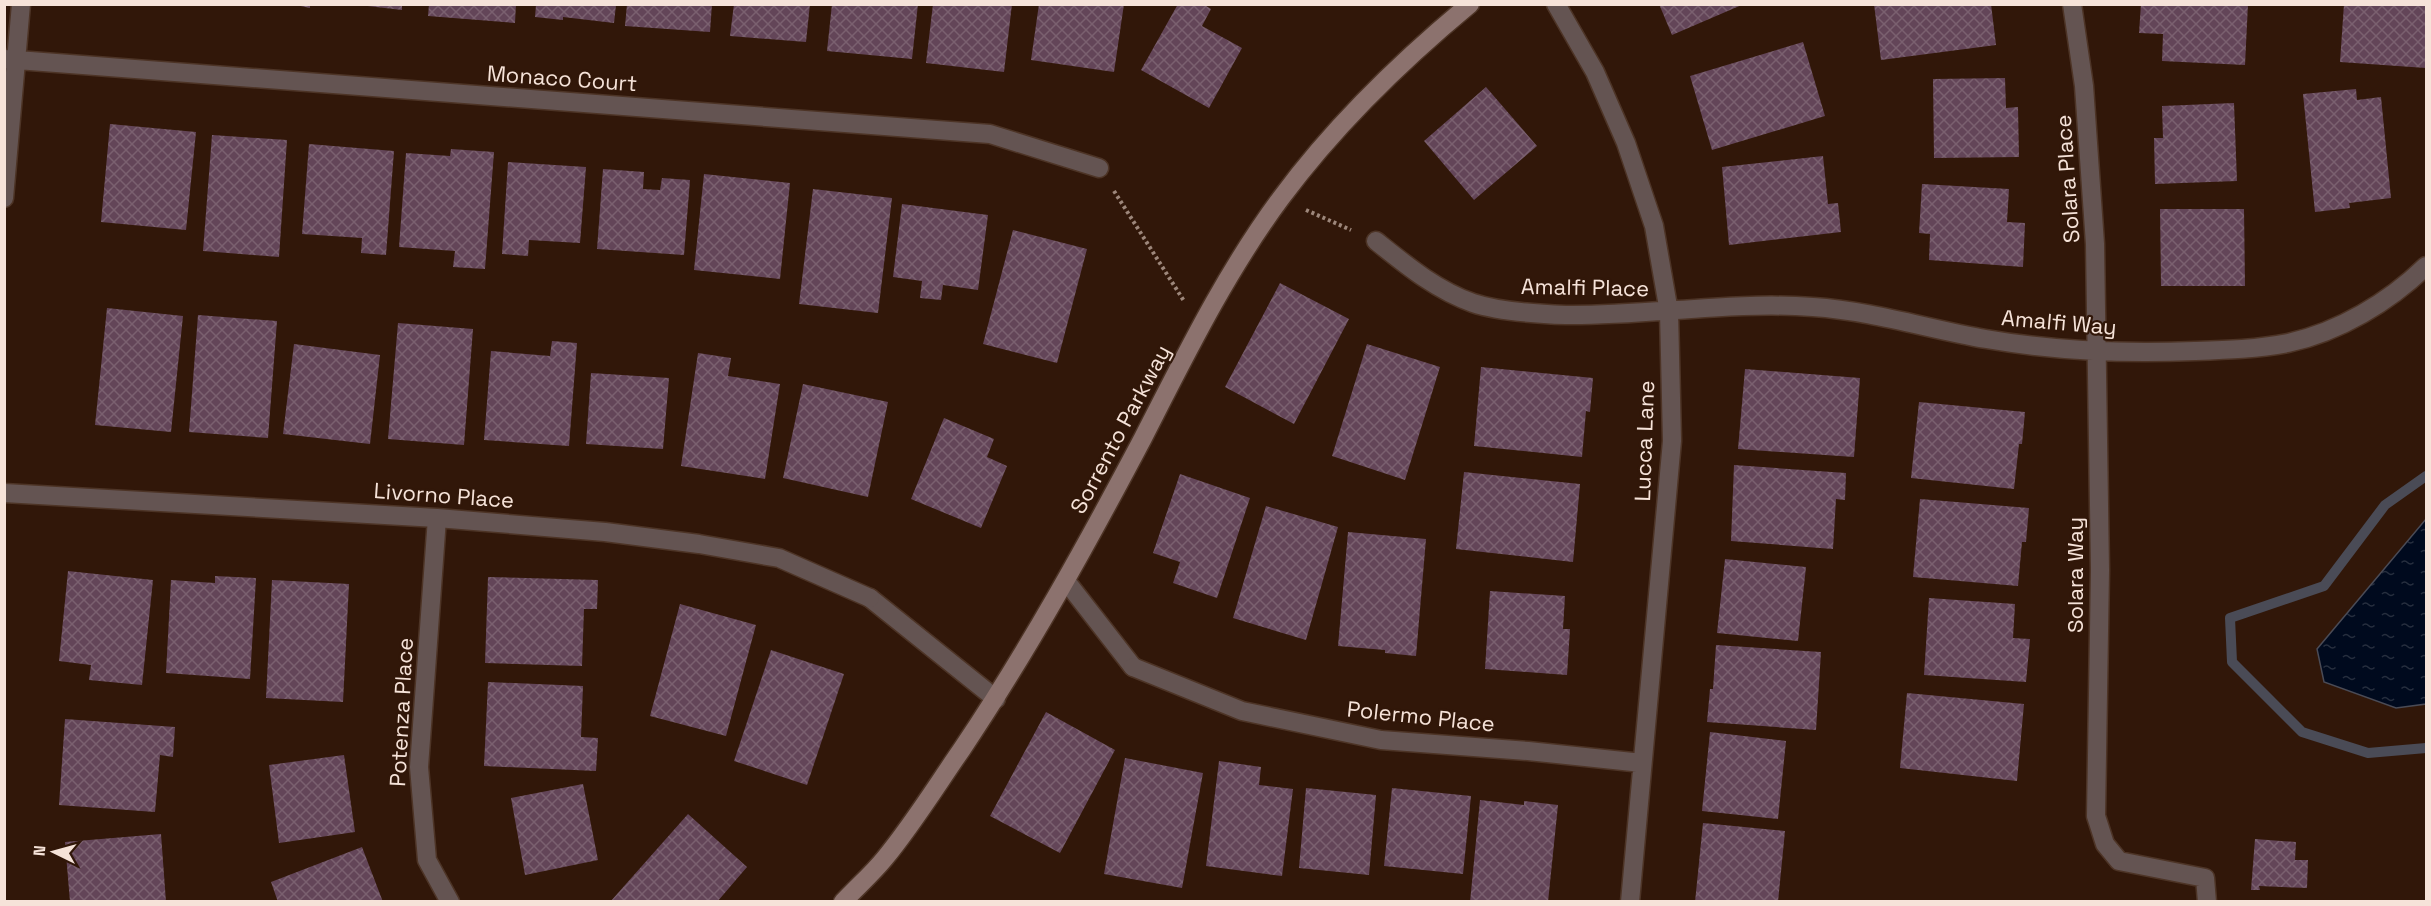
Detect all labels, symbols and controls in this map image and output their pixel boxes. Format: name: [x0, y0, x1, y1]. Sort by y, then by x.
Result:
street label: Monaco Court: [486, 59, 638, 97]
street label: Solara Place: [2049, 114, 2085, 244]
street label: Amalfi Place: [1521, 272, 1649, 302]
street label: Amalfi Way: [2000, 303, 2118, 341]
street label: Sorrento Parkway: [1064, 340, 1176, 518]
street label: Lucca Lane: [1628, 380, 1660, 502]
street label: Livorno Place: [373, 476, 515, 514]
street label: Solara Way: [2061, 517, 2089, 633]
street label: Potenza Place: [383, 637, 419, 787]
street label: Polermo Place: [1346, 694, 1496, 738]
north arrow: [24, 822, 84, 882]
text: N: [29, 844, 50, 857]

